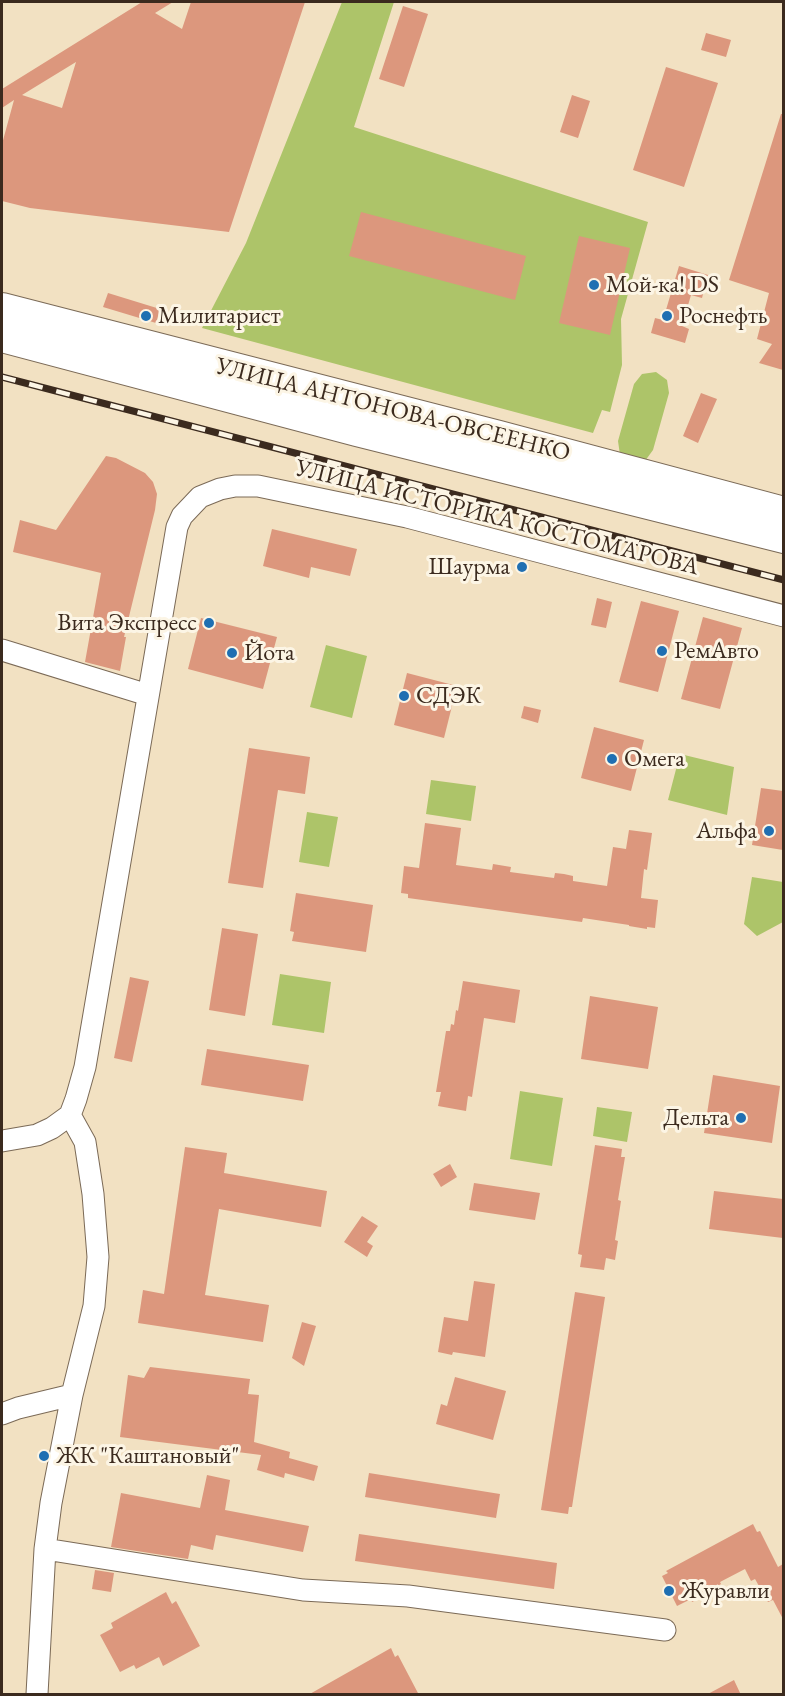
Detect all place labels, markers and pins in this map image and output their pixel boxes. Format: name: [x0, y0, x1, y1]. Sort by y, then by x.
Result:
place label: Мой-ка! DS: [606, 271, 719, 299]
marker: Мой-ка! DS: [587, 278, 601, 292]
place label: Милитарист: [158, 302, 281, 330]
place label: Роснефть: [679, 302, 768, 330]
marker: Милитарист: [139, 309, 153, 323]
marker: Роснефть: [660, 309, 674, 323]
place label: Шаурма: [429, 553, 510, 581]
marker: Шаурма: [515, 560, 529, 574]
place label: Вита Экспресс: [57, 609, 197, 637]
marker: Вита Экспресс: [202, 616, 216, 630]
place label: РемАвто: [674, 637, 759, 665]
place label: Йота: [244, 639, 295, 667]
marker: РемАвто: [655, 644, 669, 658]
marker: Йота: [225, 646, 239, 660]
place label: СДЭК: [416, 682, 481, 710]
marker: СДЭК: [397, 689, 411, 703]
place label: Омега: [624, 745, 685, 773]
marker: Омега: [605, 752, 619, 766]
place label: Альфа: [696, 817, 757, 845]
marker: Альфа: [762, 824, 776, 838]
place label: Дельта: [663, 1104, 729, 1132]
marker: Дельта: [734, 1111, 748, 1125]
place label: ЖК "Каштановый": [56, 1442, 239, 1470]
marker: ЖК "Каштановый": [37, 1449, 51, 1463]
place label: Журавли: [681, 1577, 770, 1605]
marker: Журавли: [662, 1584, 676, 1598]

